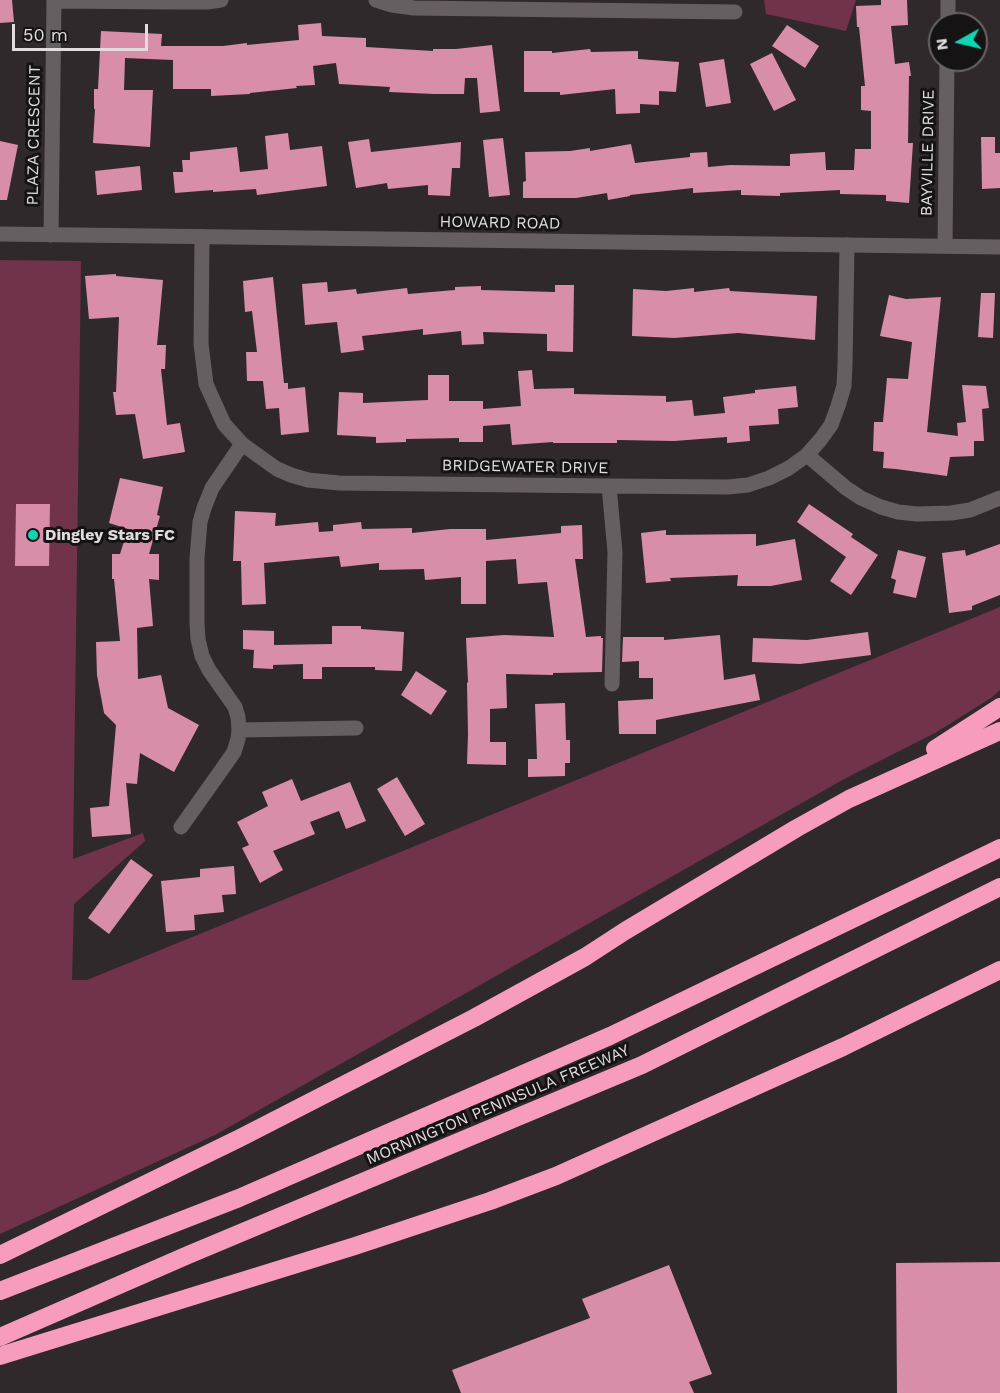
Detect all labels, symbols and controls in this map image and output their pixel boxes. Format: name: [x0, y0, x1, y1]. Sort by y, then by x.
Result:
scale bar: [15, 12, 152, 50]
north arrow: [928, 12, 988, 72]
text: 50 m: [23, 24, 68, 45]
text: N: [931, 37, 952, 51]
street label: PLAZA CRESCENT: [23, 65, 45, 205]
street label: BAYVILLE DRIVE: [917, 90, 939, 216]
street label: HOWARD ROAD: [439, 212, 561, 234]
street label: BRIDGEWATER DRIVE: [442, 456, 608, 478]
place label: Dingley Stars FC: [45, 525, 175, 545]
marker: Dingley Stars FC: [26, 528, 40, 542]
street label: MORNINGTON PENINSULA FREEWAY: [364, 1041, 632, 1169]

